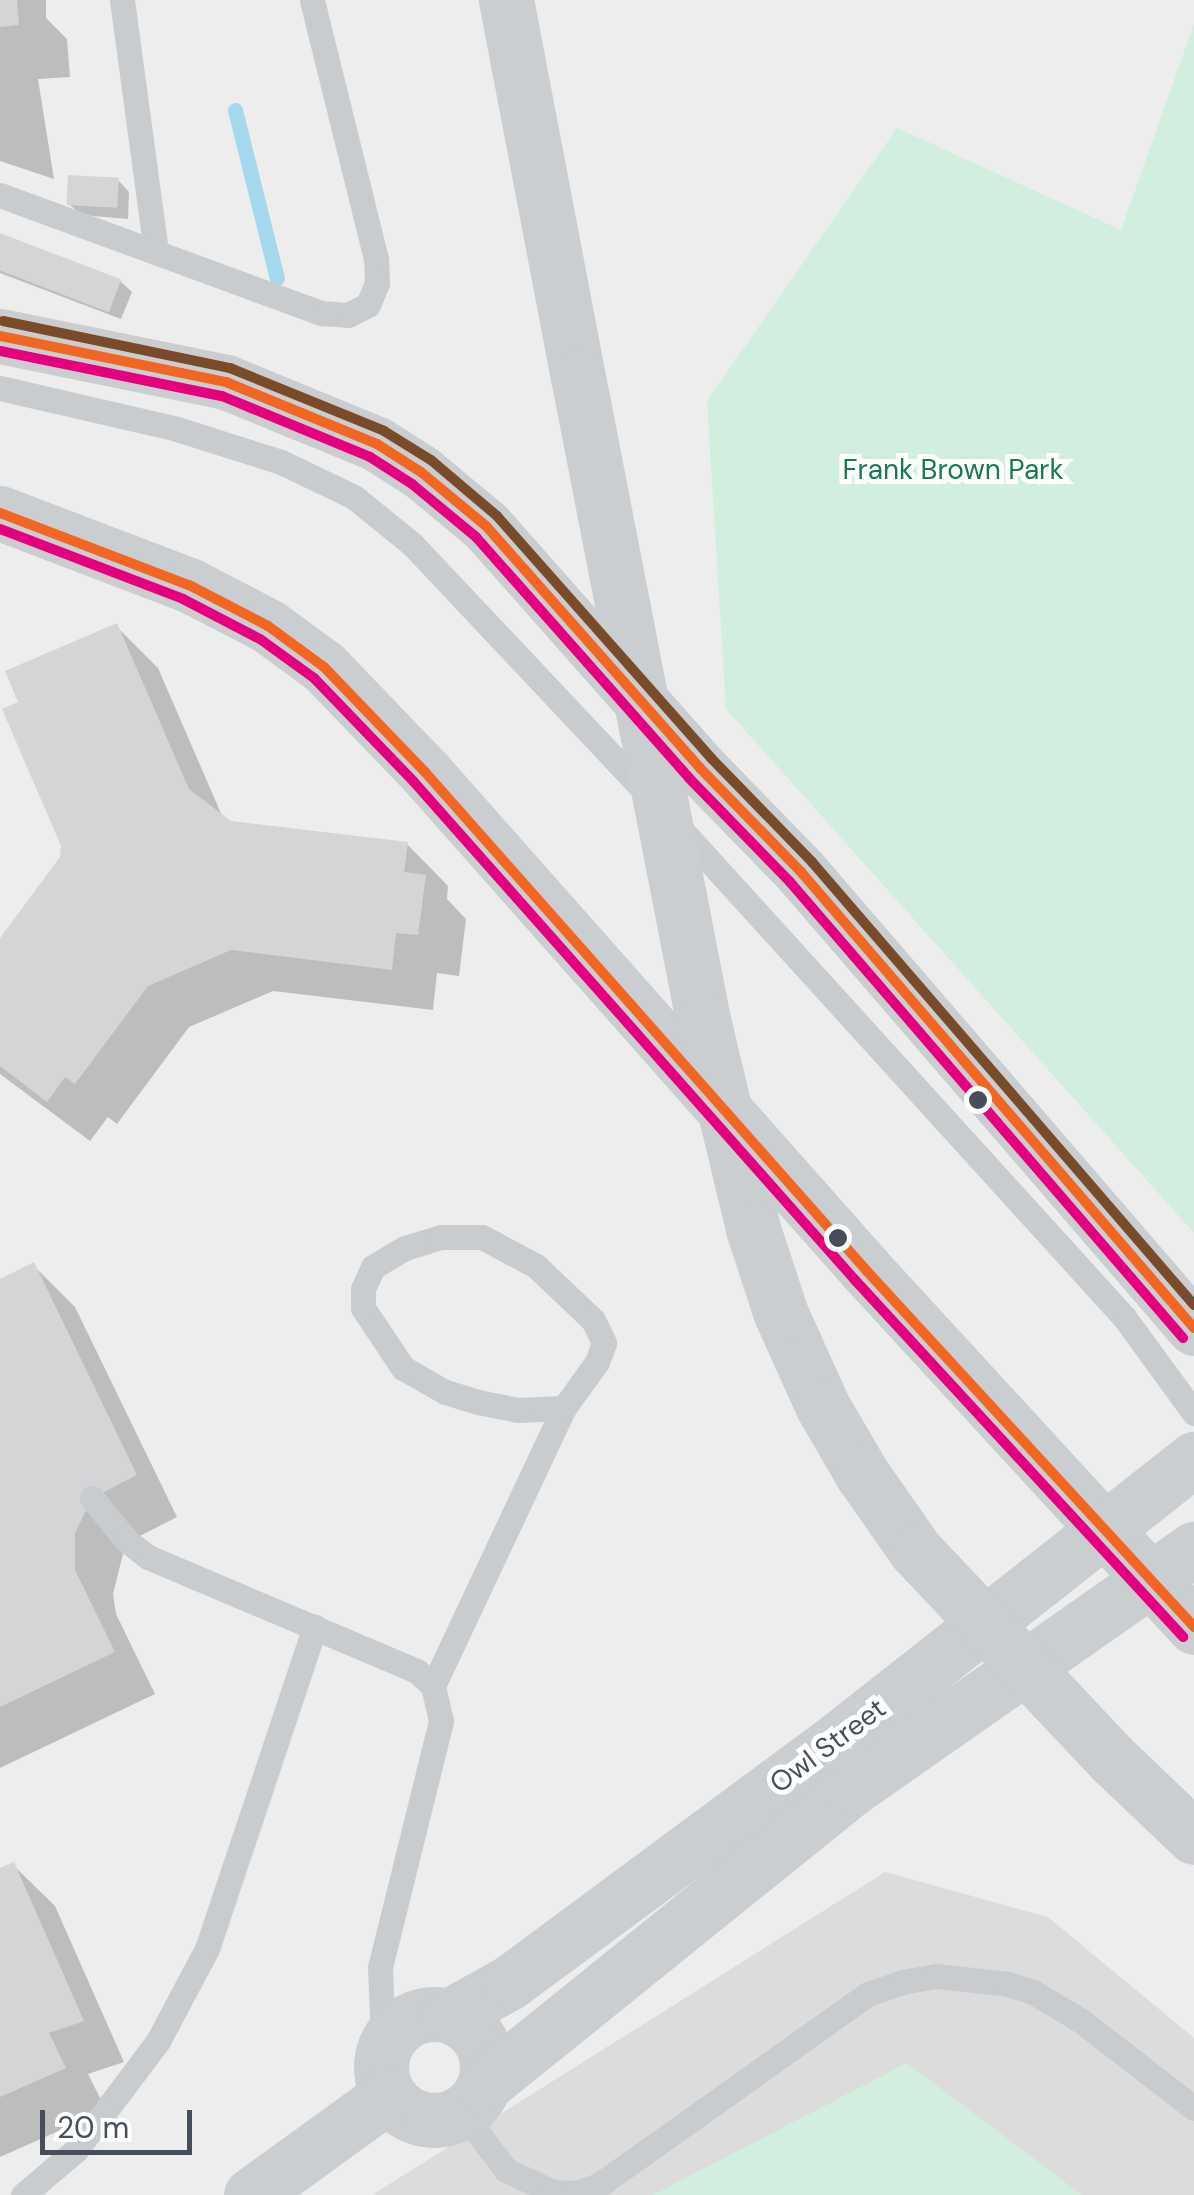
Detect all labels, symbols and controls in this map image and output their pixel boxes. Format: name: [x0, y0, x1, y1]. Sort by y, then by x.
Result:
park label: Frank Brown Park: [842, 453, 1064, 487]
unlabelled marker: [968, 1090, 988, 1110]
unlabelled marker: [828, 1228, 848, 1248]
street label: Owl Street: [764, 1692, 892, 1800]
scale bar: [45, 2090, 198, 2152]
text: 20 m: [57, 2108, 129, 2147]

